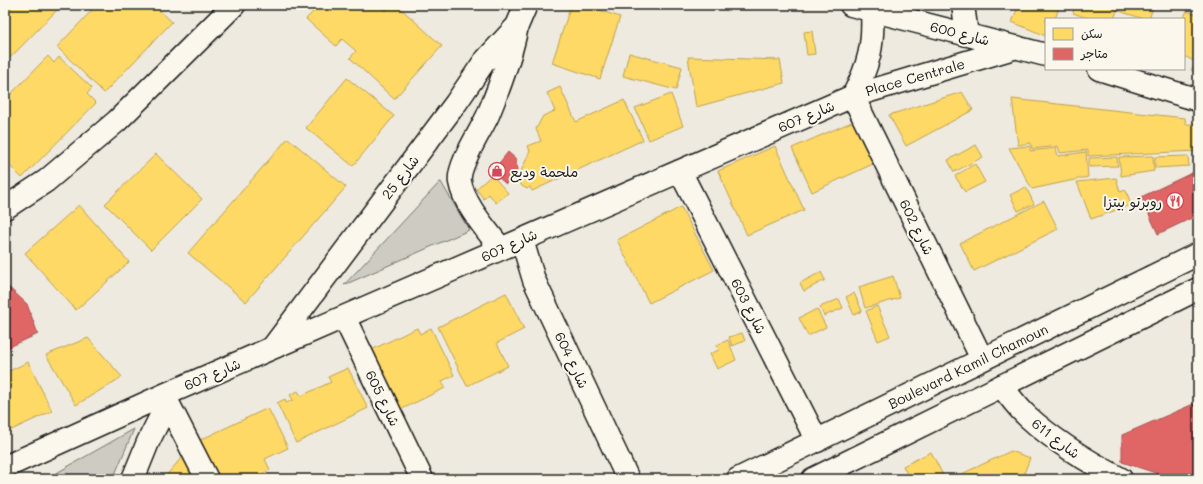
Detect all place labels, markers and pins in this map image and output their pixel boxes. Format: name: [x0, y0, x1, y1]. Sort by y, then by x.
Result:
shop icon: ملحمة وديع: [487, 161, 507, 181]
place label: ملحمة وديع: [510, 162, 578, 183]
restaurant icon: روبرتو بيتزا: [1165, 191, 1185, 211]
place label: روبرتو بيتزا: [1103, 192, 1162, 211]

